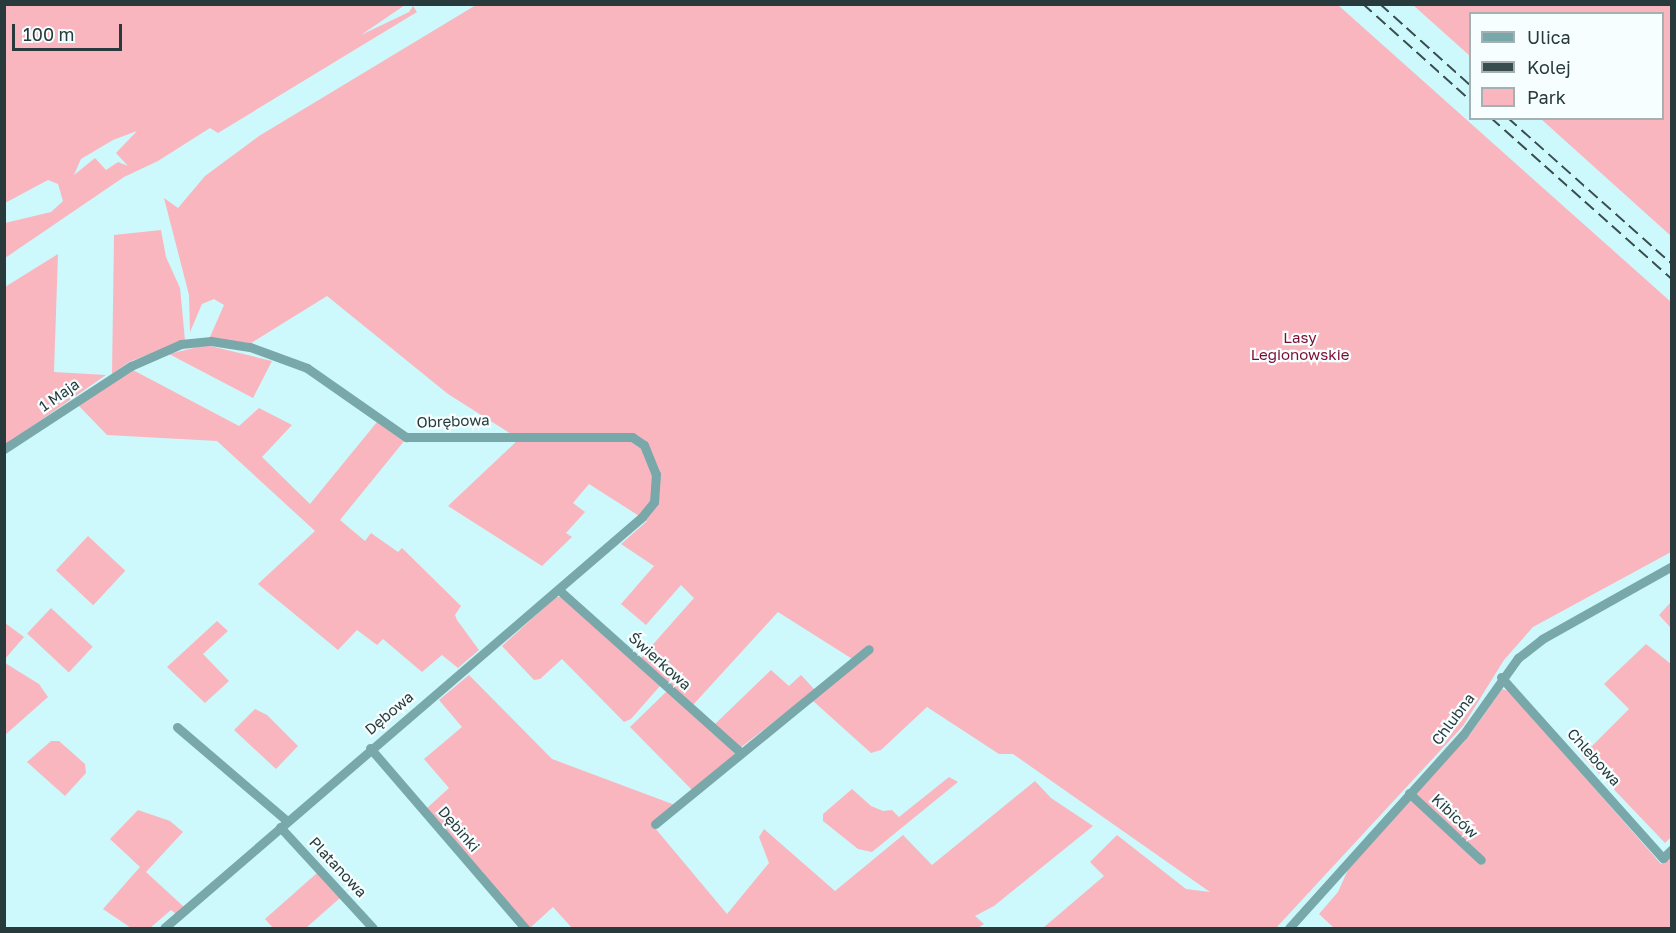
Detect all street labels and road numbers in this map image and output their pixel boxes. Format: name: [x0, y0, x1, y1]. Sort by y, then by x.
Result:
street label: 1 Maja: [35, 375, 83, 415]
street label: Obrębowa: [416, 411, 490, 431]
street label: Świerkowa: [625, 628, 695, 694]
street label: Dębowa: [361, 688, 417, 738]
street label: Chlubna: [1428, 690, 1478, 748]
street label: Chlebowa: [1563, 725, 1625, 789]
street label: Kibiców: [1428, 790, 1482, 842]
street label: Dębinki: [434, 803, 484, 855]
street label: Platanowa: [306, 833, 370, 901]

